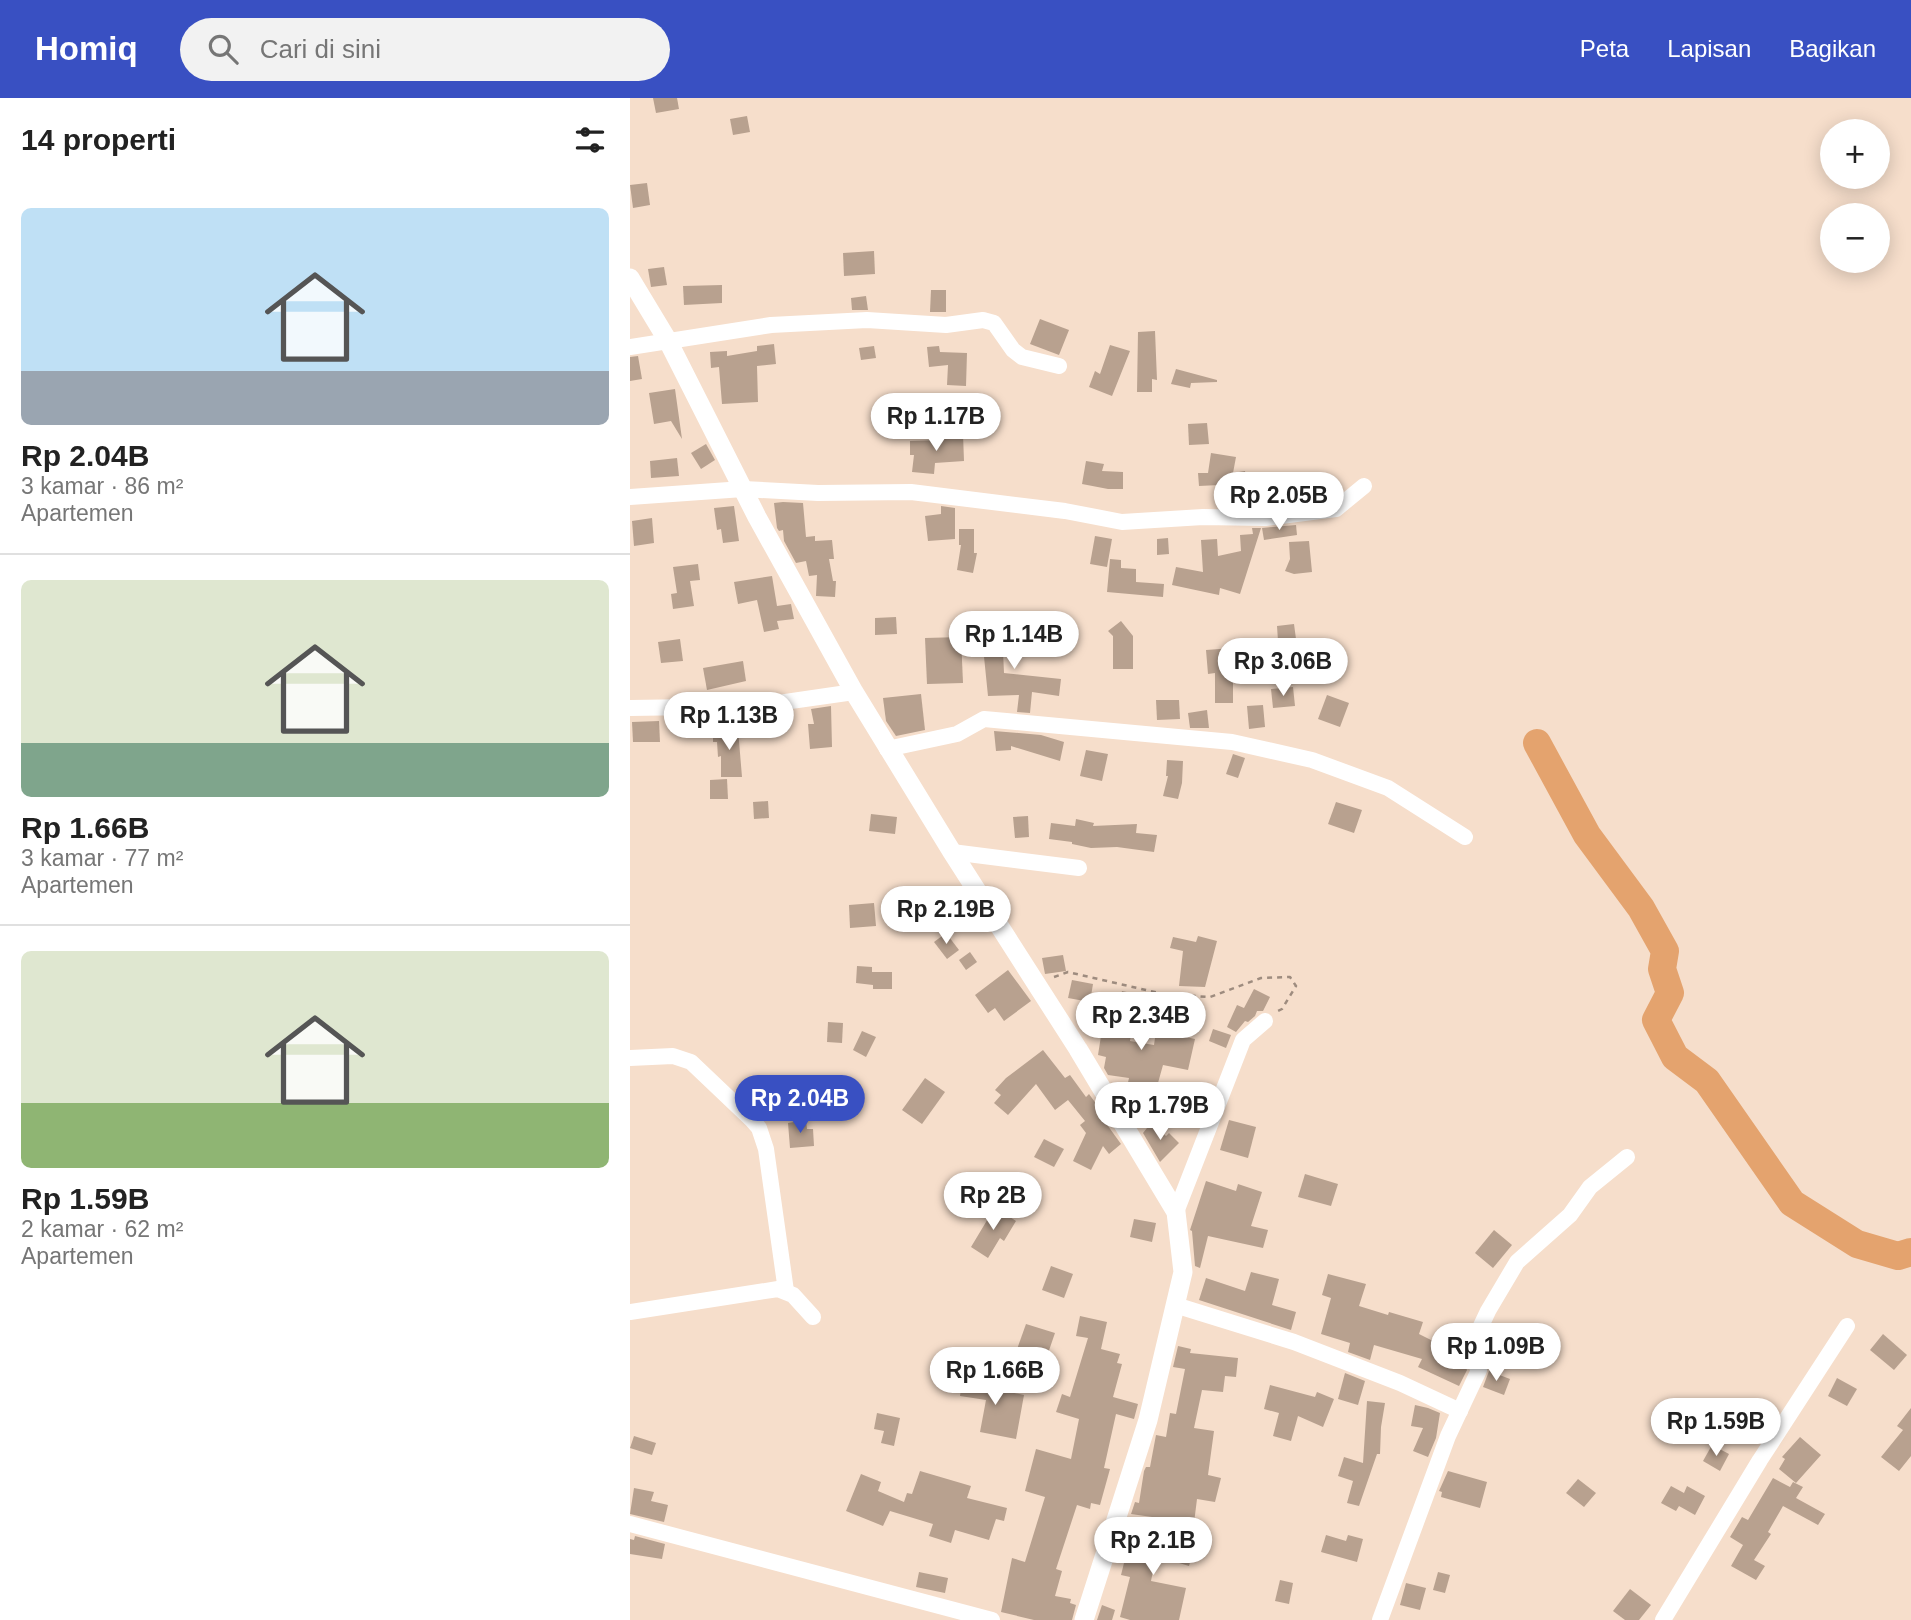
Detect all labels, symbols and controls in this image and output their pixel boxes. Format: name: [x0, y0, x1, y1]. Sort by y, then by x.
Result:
search box: [180, 18, 670, 81]
text: Homiq: [35, 30, 138, 67]
icon: search: [204, 30, 242, 68]
text: Cari di sini: [260, 34, 381, 64]
text: Peta: [1580, 35, 1629, 62]
text: Lapisan: [1667, 35, 1751, 62]
text: Bagikan: [1789, 35, 1876, 62]
map controls: [1820, 119, 1890, 273]
button: +: [1820, 119, 1890, 189]
icon: filters: [571, 121, 609, 159]
text: 14 properti: [21, 123, 176, 156]
button: −: [1820, 203, 1890, 273]
icon: home: [252, 254, 378, 380]
pin: Rp 1.17B: [864, 394, 1008, 453]
text: Rp 1.17B: [887, 403, 985, 429]
text: Rp 2.04B: [21, 439, 149, 472]
pin: Rp 2.05B: [1207, 472, 1351, 532]
text: 3 kamar · 86 m²: [21, 473, 183, 499]
text: Rp 2.05B: [1230, 482, 1328, 508]
text: Apartemen: [21, 500, 134, 526]
pin: Rp 1.14B: [942, 612, 1086, 671]
text: Rp 1.14B: [965, 621, 1063, 647]
icon: home: [252, 626, 378, 752]
pin: Rp 3.06B: [1211, 638, 1355, 698]
text: Rp 3.06B: [1234, 648, 1332, 674]
pin: Rp 1.13B: [657, 692, 801, 752]
text: Rp 1.13B: [680, 702, 778, 728]
text: Rp 1.66B: [21, 811, 149, 844]
text: 3 kamar · 77 m²: [21, 845, 183, 871]
text: Apartemen: [21, 872, 134, 898]
pin: Rp 2.19B: [874, 886, 1018, 946]
text: Rp 2.19B: [897, 896, 995, 922]
pin: Rp 2.34B: [1069, 992, 1213, 1052]
icon: home: [252, 997, 378, 1123]
text: Rp 2.34B: [1092, 1002, 1190, 1028]
pin: Rp 2.04B: [728, 1076, 872, 1135]
pin: Rp 1.79B: [1088, 1082, 1232, 1142]
text: Rp 2.04B: [751, 1085, 849, 1111]
text: Rp 1.79B: [1111, 1092, 1209, 1118]
pin: Rp 2B: [944, 1172, 1042, 1232]
text: Rp 1.59B: [21, 1182, 149, 1215]
text: Rp 2B: [960, 1182, 1026, 1208]
text: 2 kamar · 62 m²: [21, 1216, 183, 1242]
text: Apartemen: [21, 1243, 134, 1269]
pin: Rp 1.09B: [1424, 1324, 1568, 1383]
text: Rp 1.09B: [1447, 1333, 1545, 1359]
pin: Rp 1.66B: [923, 1348, 1067, 1407]
text: Rp 1.66B: [946, 1357, 1044, 1383]
pin: Rp 1.59B: [1644, 1398, 1788, 1458]
text: Rp 1.59B: [1667, 1408, 1765, 1434]
pin: Rp 2.1B: [1088, 1518, 1218, 1577]
text: Rp 2.1B: [1110, 1527, 1196, 1553]

